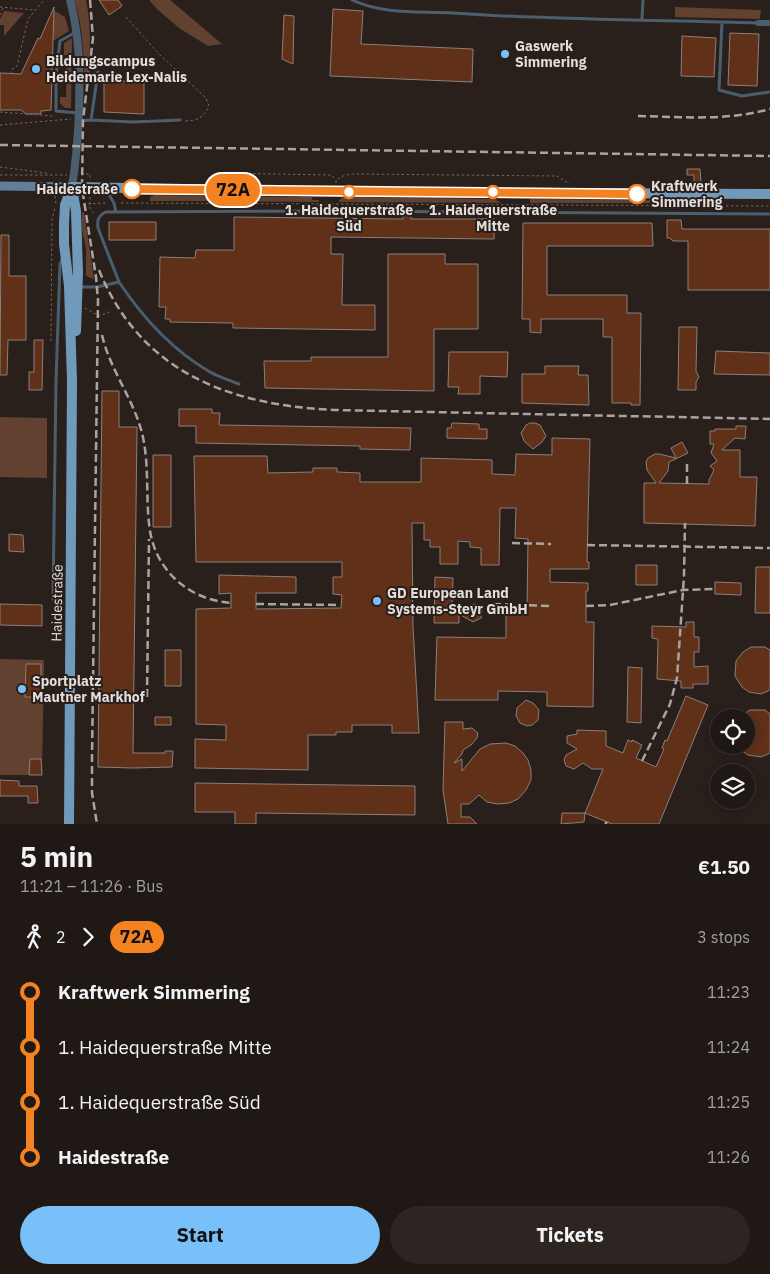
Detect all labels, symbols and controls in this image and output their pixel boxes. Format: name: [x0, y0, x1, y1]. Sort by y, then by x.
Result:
place label: Gaswerk Simmering: [515, 37, 587, 71]
marker: Gaswerk Simmering: [499, 48, 511, 60]
place label: Bildungscampus Heidemarie Lex-Nalis: [46, 52, 187, 86]
marker: Bildungscampus Heidemarie Lex-Nalis: [30, 63, 42, 75]
line badge: 72A: [204, 174, 262, 206]
place label: Kraftwerk Simmering: [651, 177, 723, 211]
text: 72A: [216, 178, 250, 201]
marker: Haidestraße: [122, 179, 142, 199]
place label: Haidestraße: [36, 180, 118, 198]
marker: Kraftwerk Simmering: [627, 184, 647, 204]
marker: 1. Haidequerstraße Süd: [342, 185, 356, 199]
marker: 1. Haidequerstraße Mitte: [486, 185, 500, 199]
place label: 1. Haidequerstraße Süd: [285, 201, 413, 235]
place label: 1. Haidequerstraße Mitte: [429, 201, 557, 235]
street label: Haidestraße: [47, 564, 67, 642]
place label: GD European Land Systems-Steyr GmbH: [387, 584, 528, 618]
marker: GD European Land Systems-Steyr GmbH: [371, 595, 383, 607]
place label: Sportplatz Mautner Markhof: [32, 672, 145, 706]
marker: Sportplatz Mautner Markhof: [16, 683, 28, 695]
map controls: [710, 709, 755, 809]
button: locate: [710, 709, 755, 754]
button: layers: [710, 764, 755, 809]
text: 5 min: [20, 838, 93, 875]
text: €1.50: [698, 855, 750, 879]
text: 11:21 – 11:26 · Bus: [20, 876, 163, 896]
icon: walk: [20, 923, 48, 951]
icon: forward: [74, 923, 102, 951]
text: 72A: [120, 925, 154, 948]
text: 2: [56, 927, 66, 947]
text: 3 stops: [697, 927, 750, 947]
text: Kraftwerk Simmering: [58, 980, 250, 1004]
text: 11:23: [707, 982, 750, 1002]
text: 1. Haidequerstraße Mitte: [58, 1035, 272, 1059]
text: 11:24: [707, 1037, 750, 1057]
text: 1. Haidequerstraße Süd: [58, 1090, 261, 1114]
text: 11:25: [707, 1092, 750, 1112]
text: Haidestraße: [58, 1145, 169, 1169]
text: 11:26: [707, 1147, 750, 1167]
button: Start: [20, 1206, 380, 1264]
button: Tickets: [390, 1206, 750, 1264]

